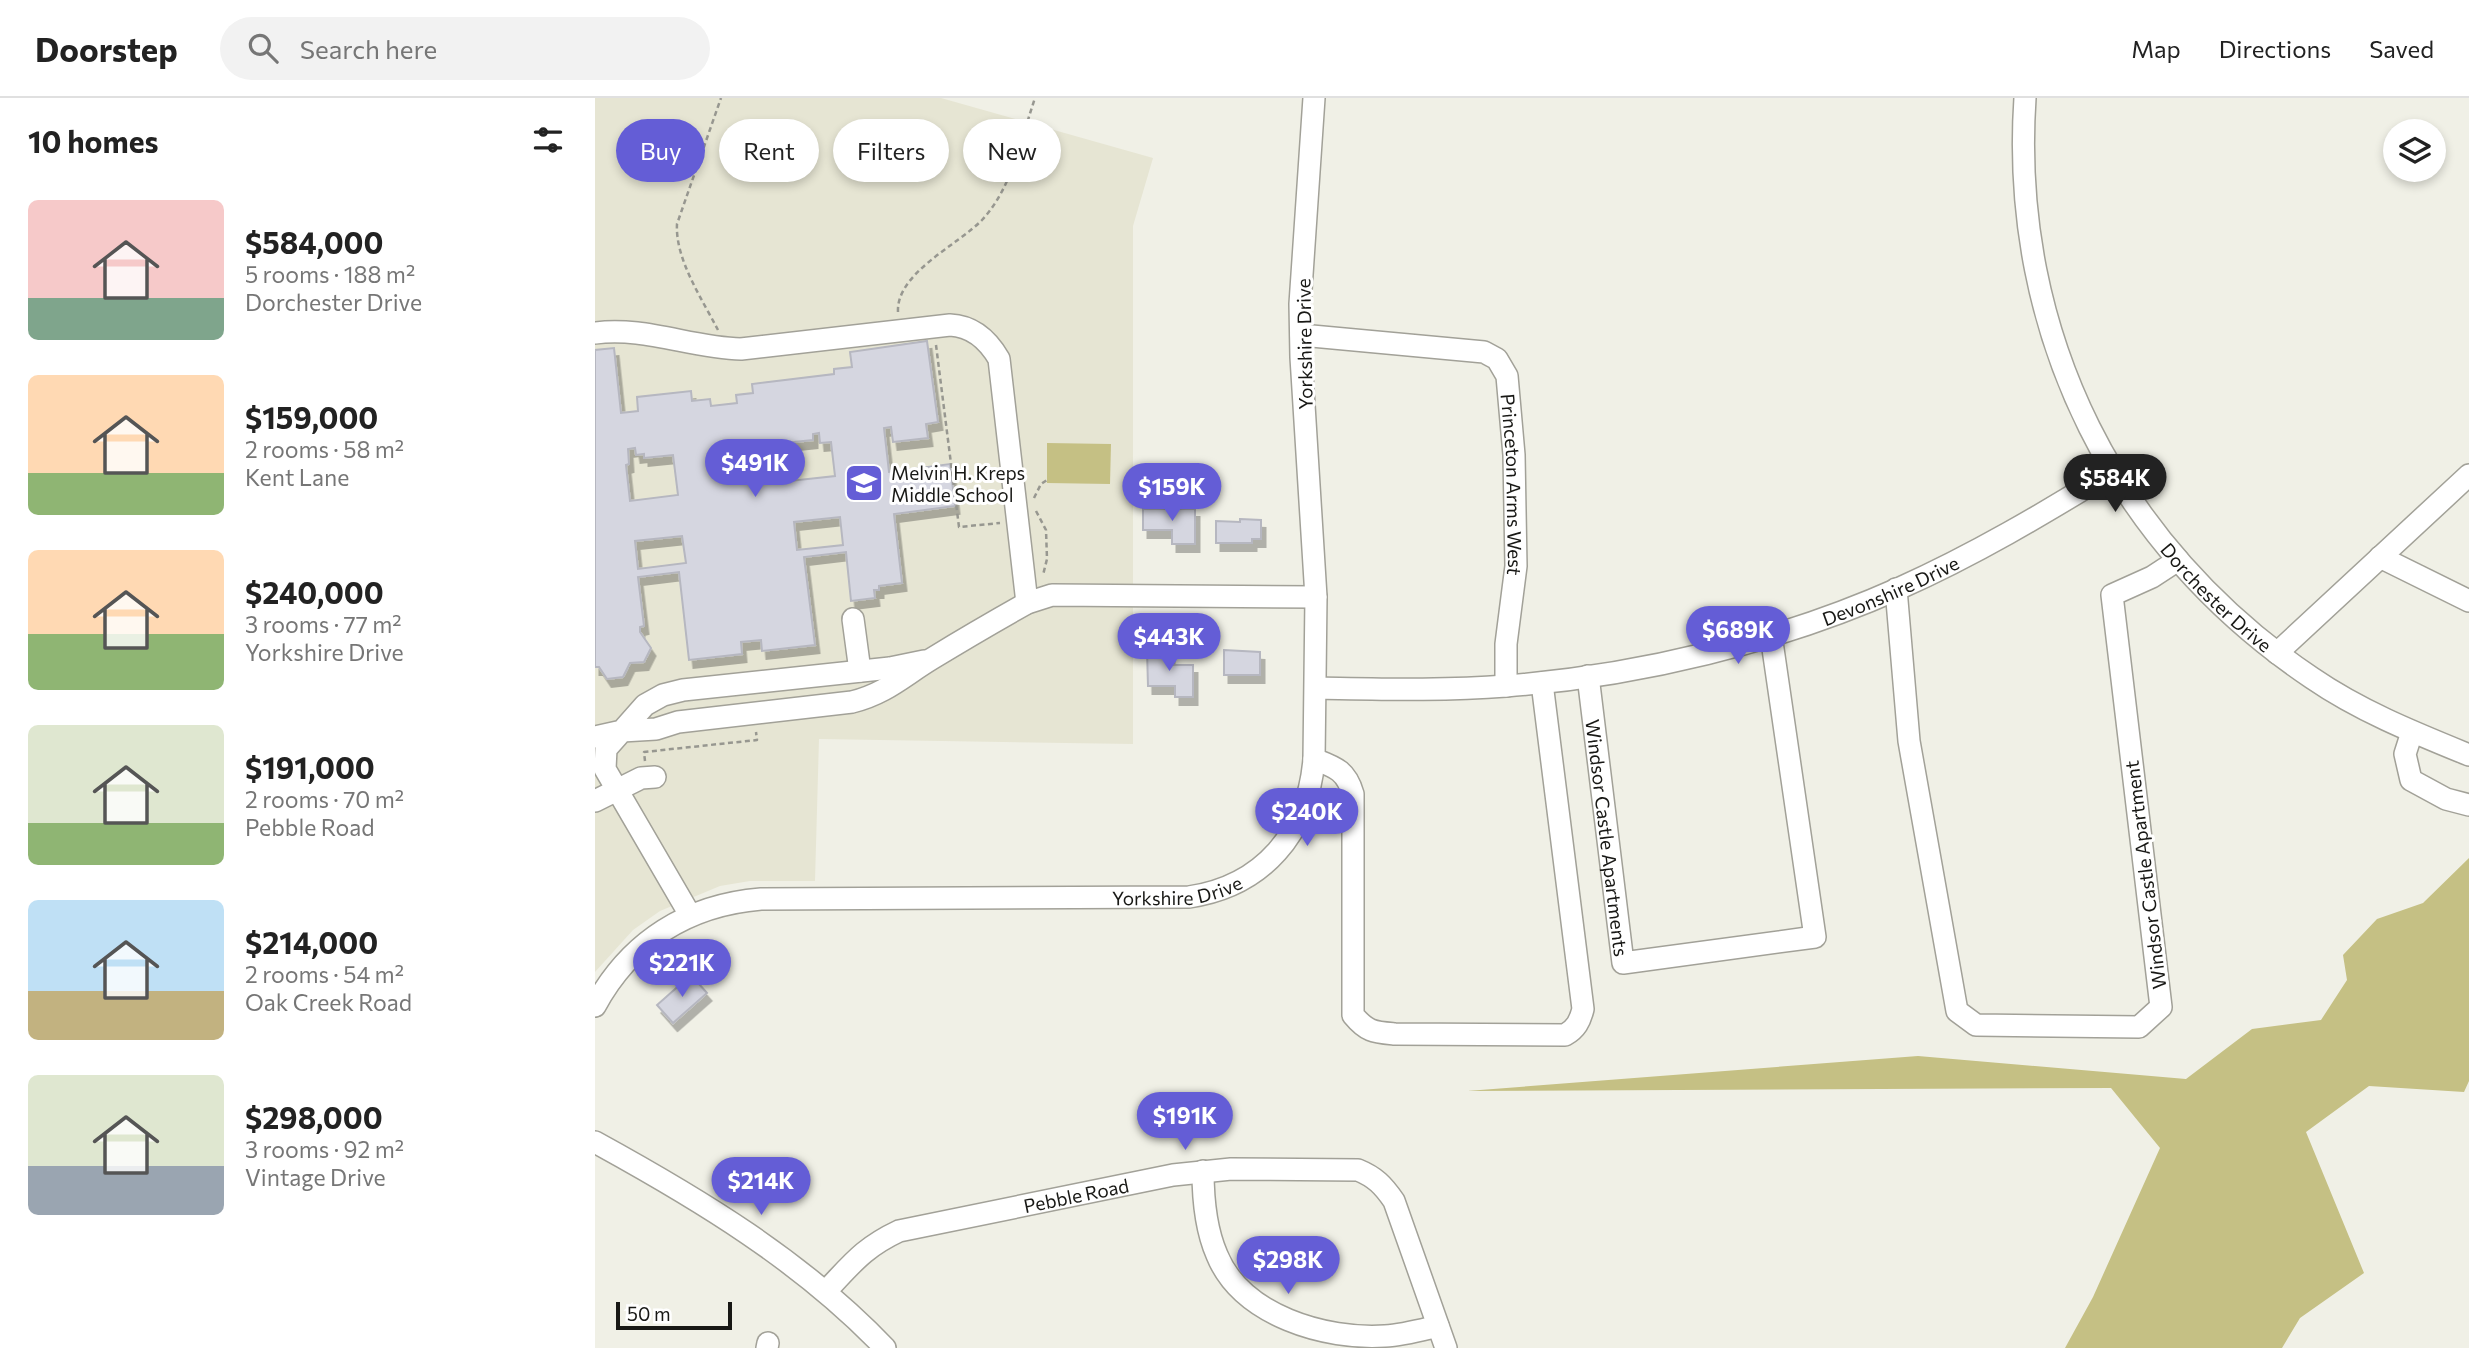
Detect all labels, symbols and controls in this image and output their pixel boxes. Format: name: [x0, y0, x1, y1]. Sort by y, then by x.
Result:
search box: [220, 17, 710, 80]
text: Doorstep: [35, 28, 178, 69]
icon: search: [244, 29, 282, 67]
text: Search here: [300, 33, 437, 64]
text: Map: [2131, 34, 2181, 63]
text: Directions: [2219, 34, 2331, 63]
text: Saved: [2369, 34, 2434, 63]
chip: Buy: [616, 119, 705, 182]
chip: Rent: [719, 119, 819, 182]
chip: Filters: [833, 119, 949, 182]
chip: New: [963, 119, 1061, 182]
map controls: [2383, 119, 2446, 182]
button: layers: [2383, 119, 2446, 182]
icon: filters: [529, 121, 567, 159]
text: 10 homes: [28, 122, 158, 159]
text: $584,000: [245, 223, 383, 260]
icon: home: [84, 228, 168, 312]
text: 5 rooms · 188 m²: [245, 260, 415, 288]
street label: Yorkshire Drive: [1291, 278, 1317, 410]
text: Dorchester Drive: [245, 288, 422, 316]
street label: Princeton Arms West: [1497, 393, 1528, 577]
text: $159,000: [245, 398, 378, 435]
icon: home: [84, 403, 168, 487]
text: 2 rooms · 58 m²: [245, 435, 404, 463]
pin: $491K: [706, 440, 804, 499]
text: $491K: [721, 448, 789, 476]
pin: $584K: [2066, 454, 2164, 514]
place label: Melvin H. Kreps Middle School: [891, 461, 1025, 506]
school or university icon: Melvin H. Kreps Middle School: [843, 462, 885, 504]
text: Kent Lane: [245, 463, 349, 491]
text: $584K: [2079, 463, 2151, 491]
pin: $159K: [1123, 464, 1221, 523]
text: $159K: [1138, 472, 1206, 500]
street label: Dorchester Drive: [2156, 538, 2277, 656]
street label: Devonshire Drive: [1819, 550, 1962, 630]
text: $240,000: [245, 573, 384, 610]
icon: home: [84, 578, 168, 662]
pin: $689K: [1689, 606, 1787, 666]
text: 3 rooms · 77 m²: [245, 610, 402, 638]
pin: $443K: [1120, 614, 1218, 673]
text: $689K: [1702, 615, 1774, 643]
text: $443K: [1134, 622, 1204, 650]
text: Yorkshire Drive: [245, 638, 404, 666]
street label: Windsor Castle Apartments: [1582, 718, 1634, 958]
text: $191,000: [245, 748, 375, 785]
icon: home: [84, 753, 168, 837]
street label: Windsor Castle Apartment: [2120, 759, 2170, 991]
text: 2 rooms · 70 m²: [245, 785, 404, 813]
pin: $240K: [1258, 788, 1356, 848]
text: $240K: [1271, 797, 1343, 825]
text: Pebble Road: [245, 813, 374, 841]
street label: Yorkshire Drive: [1112, 870, 1245, 909]
text: $214,000: [245, 923, 378, 960]
icon: home: [84, 928, 168, 1012]
pin: $221K: [633, 940, 731, 999]
text: $221K: [649, 948, 715, 976]
text: 2 rooms · 54 m²: [245, 960, 404, 988]
text: Oak Creek Road: [245, 988, 412, 1016]
pin: $191K: [1136, 1093, 1234, 1152]
text: $298,000: [245, 1098, 383, 1135]
text: $191K: [1153, 1101, 1217, 1129]
icon: home: [84, 1103, 168, 1187]
text: 3 rooms · 92 m²: [245, 1135, 404, 1163]
pin: $214K: [712, 1158, 810, 1217]
text: Vintage Drive: [245, 1163, 386, 1191]
text: $214K: [728, 1166, 794, 1194]
street label: Pebble Road: [1021, 1173, 1131, 1217]
pin: $298K: [1239, 1236, 1337, 1296]
text: $298K: [1253, 1245, 1323, 1273]
scale bar: [616, 1299, 731, 1331]
text: 50 m: [627, 1302, 671, 1325]

